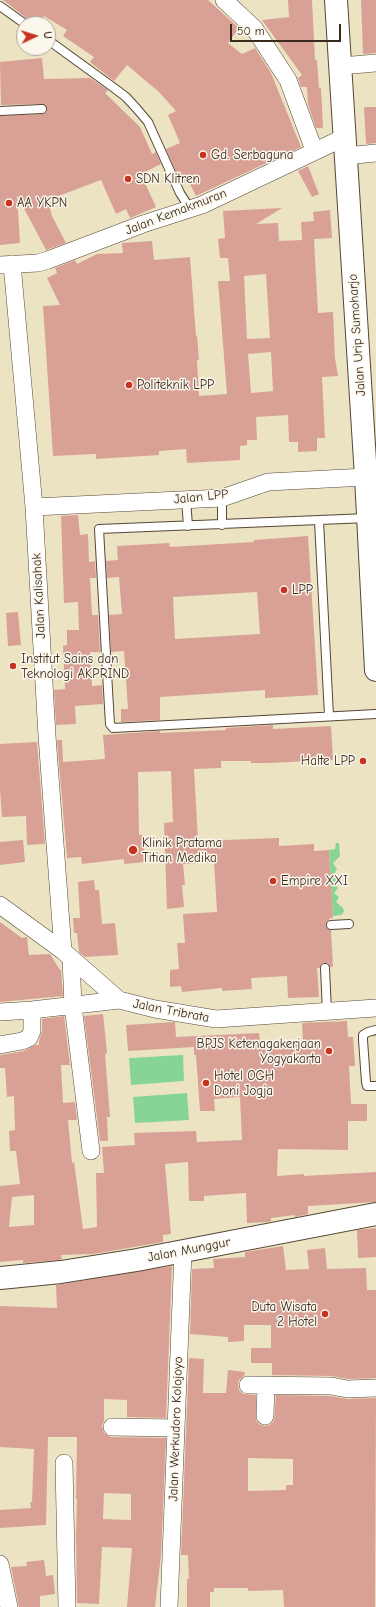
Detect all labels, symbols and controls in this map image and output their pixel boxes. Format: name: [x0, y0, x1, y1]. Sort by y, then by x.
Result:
north arrow: [16, 16, 56, 56]
scale bar: [232, 16, 343, 42]
text: 50 m: [237, 24, 265, 38]
text: U: [41, 31, 54, 39]
place label: Gd. Serbaguna: [211, 147, 293, 163]
marker: Gd. Serbaguna: [198, 150, 208, 160]
place label: SDN Klitren: [136, 171, 200, 187]
marker: SDN Klitren: [123, 174, 133, 184]
street label: Jalan Kemakmuran: [123, 185, 229, 239]
place label: AA YKPN: [17, 195, 67, 211]
marker: AA YKPN: [4, 198, 14, 208]
street label: Jalan Urip Sumoharjo: [345, 273, 369, 397]
place label: Politeknik LPP: [137, 377, 214, 393]
marker: Politeknik LPP: [124, 380, 134, 390]
street label: Jalan LPP: [173, 486, 229, 508]
street label: Jalan Kalisahak: [29, 553, 49, 639]
place label: LPP: [292, 582, 313, 598]
marker: LPP: [279, 585, 289, 595]
place label: Institut Sains dan Teknologi AKPRIND: [21, 651, 129, 682]
marker: Institut Sains dan Teknologi AKPRIND: [8, 661, 18, 671]
place label: Halte LPP: [301, 753, 355, 769]
marker: Halte LPP: [358, 756, 368, 766]
place label: Klinik Pratama Titian Medika: [142, 835, 222, 866]
marker: Klinik Pratama Titian Medika: [127, 844, 139, 856]
place label: Empire XXI: [281, 873, 348, 889]
marker: Empire XXI: [268, 876, 278, 886]
street label: Jalan Tribrata: [132, 996, 210, 1026]
place label: BPJS Ketenagakerjaan Yogyakarta: [197, 1036, 321, 1067]
marker: BPJS Ketenagakerjaan Yogyakarta: [324, 1046, 334, 1056]
place label: Hotel OGH Doni Jogja: [214, 1068, 274, 1099]
marker: Hotel OGH Doni Jogja: [201, 1078, 211, 1088]
street label: Jalan Munggur: [146, 1234, 232, 1266]
place label: Duta Wisata 2 Hotel: [251, 1299, 317, 1330]
marker: Duta Wisata 2 Hotel: [320, 1309, 330, 1319]
street label: Jalan Werkudoro Kolojoyo: [166, 1356, 186, 1502]

